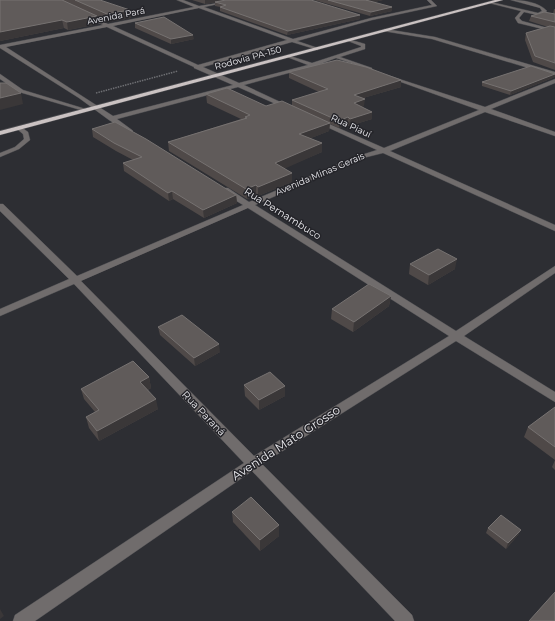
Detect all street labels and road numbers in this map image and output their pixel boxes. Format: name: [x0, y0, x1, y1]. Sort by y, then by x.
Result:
street label: Avenida Pará: [86, 4, 146, 27]
street label: Rodovia PA-150: [213, 43, 283, 72]
street label: Rua Piauí: [329, 111, 373, 140]
street label: Avenida Minas Gerais: [274, 150, 367, 197]
street label: Rua Pernambuco: [242, 185, 324, 242]
street label: Rua Paraná: [179, 388, 228, 439]
street label: Avenida Mato Grosso: [229, 402, 343, 483]

